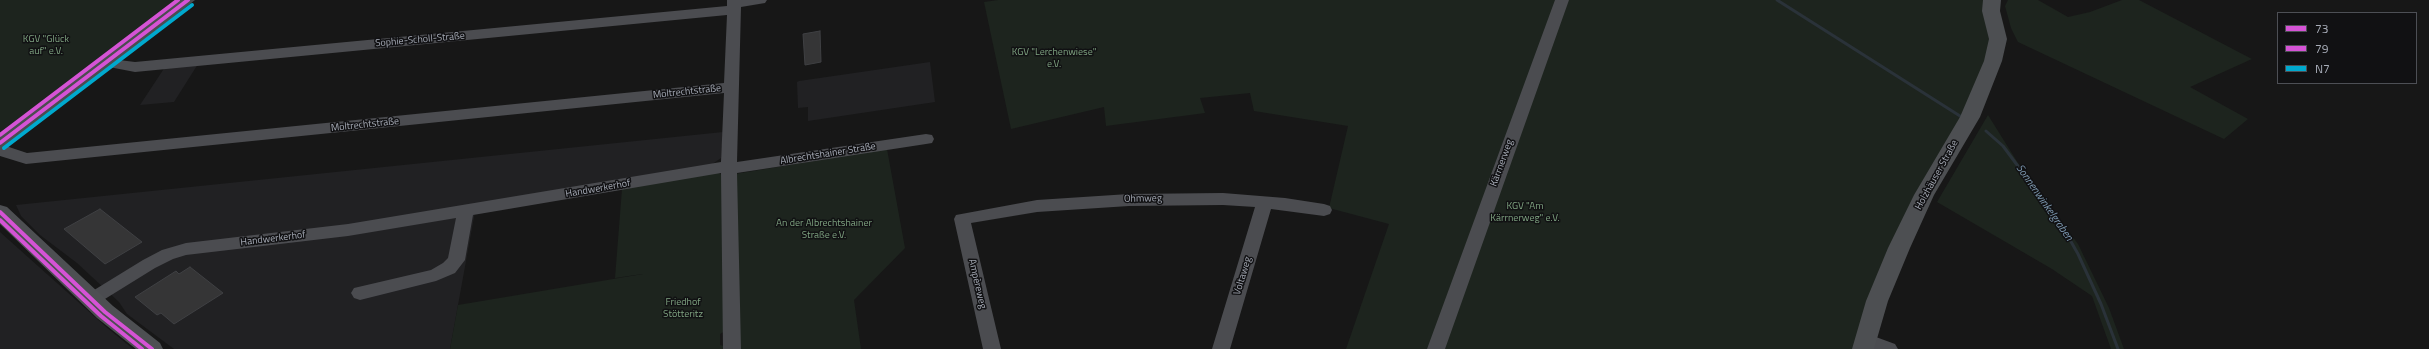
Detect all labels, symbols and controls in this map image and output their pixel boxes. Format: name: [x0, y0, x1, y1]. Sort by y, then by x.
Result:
legend: [2277, 12, 2417, 84]
text: 73: [2315, 19, 2328, 38]
street label: Sophie-Scholl-Straße: [375, 30, 465, 50]
park label: KGV "Glück auf" e.V.: [23, 34, 69, 58]
text: 79: [2315, 39, 2328, 58]
park label: KGV "Lerchenwiese" e.V.: [1012, 47, 1096, 70]
text: N7: [2315, 59, 2330, 78]
street label: Moltrechtstraße: [652, 82, 722, 102]
street label: Moltrechtstraße: [330, 115, 400, 135]
street label: Kärrnerweg: [1488, 138, 1516, 188]
street label: Holzhäuser Straße: [1913, 138, 1961, 212]
street label: Albrechtshainer Straße: [779, 141, 877, 167]
water label: Sonnenwinkelgraben: [2013, 162, 2075, 244]
street label: Handwerkerhof: [565, 177, 631, 201]
street label: Ohmweg: [1124, 193, 1162, 205]
park label: KGV "Am Kärrnerweg" e.V.: [1490, 201, 1560, 224]
park label: An der Albrechtshainer Straße e.V.: [776, 218, 872, 242]
street label: Handwerkerhof: [240, 229, 306, 249]
street label: Voltaweg: [1232, 255, 1254, 297]
street label: Ampèreweg: [965, 258, 989, 310]
park label: Friedhof Stötteritz: [663, 297, 703, 320]

